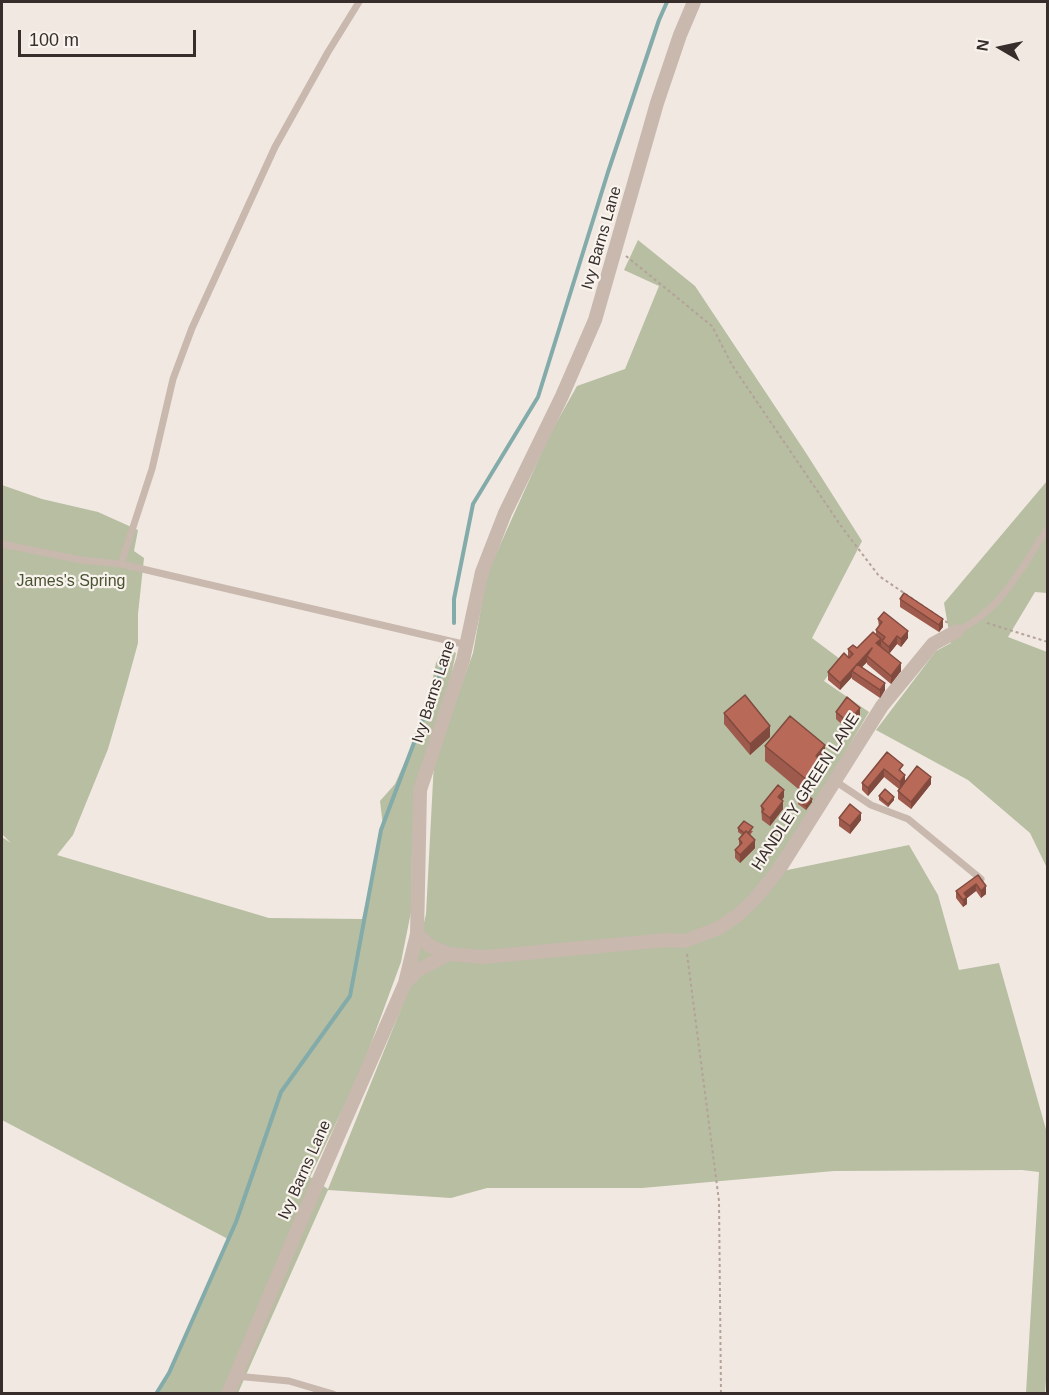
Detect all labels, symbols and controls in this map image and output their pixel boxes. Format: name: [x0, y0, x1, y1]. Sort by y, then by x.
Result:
scale bar: [21, 18, 200, 56]
north arrow: [971, 18, 1031, 78]
text: 100 m: [29, 30, 79, 50]
text: N: [973, 38, 992, 52]
street label: Ivy Barns Lane: [578, 184, 626, 292]
park label: James's Spring: [17, 572, 125, 592]
street label: Ivy Barns Lane: [408, 638, 460, 746]
street label: HANDLEY GREEN LANE: [748, 710, 864, 874]
street label: Ivy Barns Lane: [275, 1117, 335, 1223]

